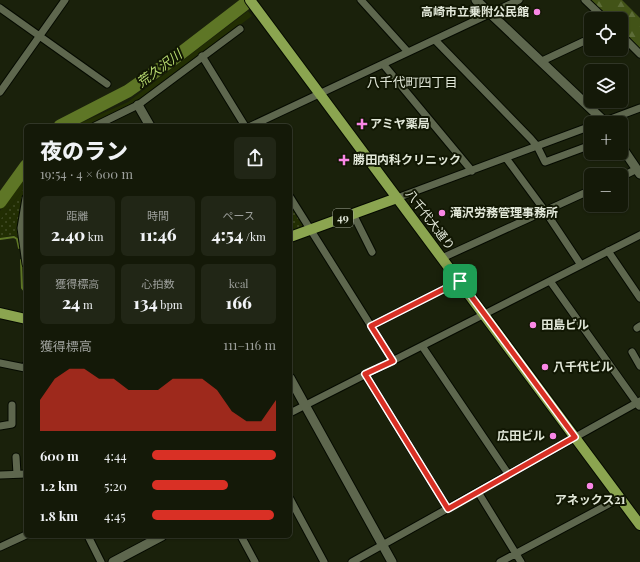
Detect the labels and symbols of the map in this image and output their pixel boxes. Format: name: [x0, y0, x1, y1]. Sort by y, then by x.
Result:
place label: 高崎市立乗附公民館: [421, 3, 529, 19]
marker: 高崎市立乗附公民館: [532, 7, 542, 17]
water label: 荒久沢川: [133, 44, 186, 90]
district label: 八千代町四丁目: [366, 73, 458, 90]
place label: アミヤ薬局: [370, 115, 430, 131]
marker: アミヤ薬局: [357, 119, 367, 129]
place label: 勝田内科クリニック: [353, 151, 461, 167]
marker: 勝田内科クリニック: [338, 154, 350, 166]
street label: 八千代大通り: [403, 186, 459, 253]
place label: 滝沢労務管理事務所: [450, 204, 558, 220]
marker: 滝沢労務管理事務所: [437, 208, 447, 218]
road number: 49: [333, 209, 353, 227]
pin: [443, 264, 477, 298]
place label: 田島ビル: [541, 316, 589, 332]
marker: 田島ビル: [528, 320, 538, 330]
place label: 八千代ビル: [553, 358, 613, 374]
marker: 八千代ビル: [540, 362, 550, 372]
place label: 広田ビル: [497, 427, 545, 443]
marker: 広田ビル: [548, 431, 558, 441]
marker: アネックス21: [585, 481, 595, 491]
place label: アネックス21: [555, 491, 626, 507]

